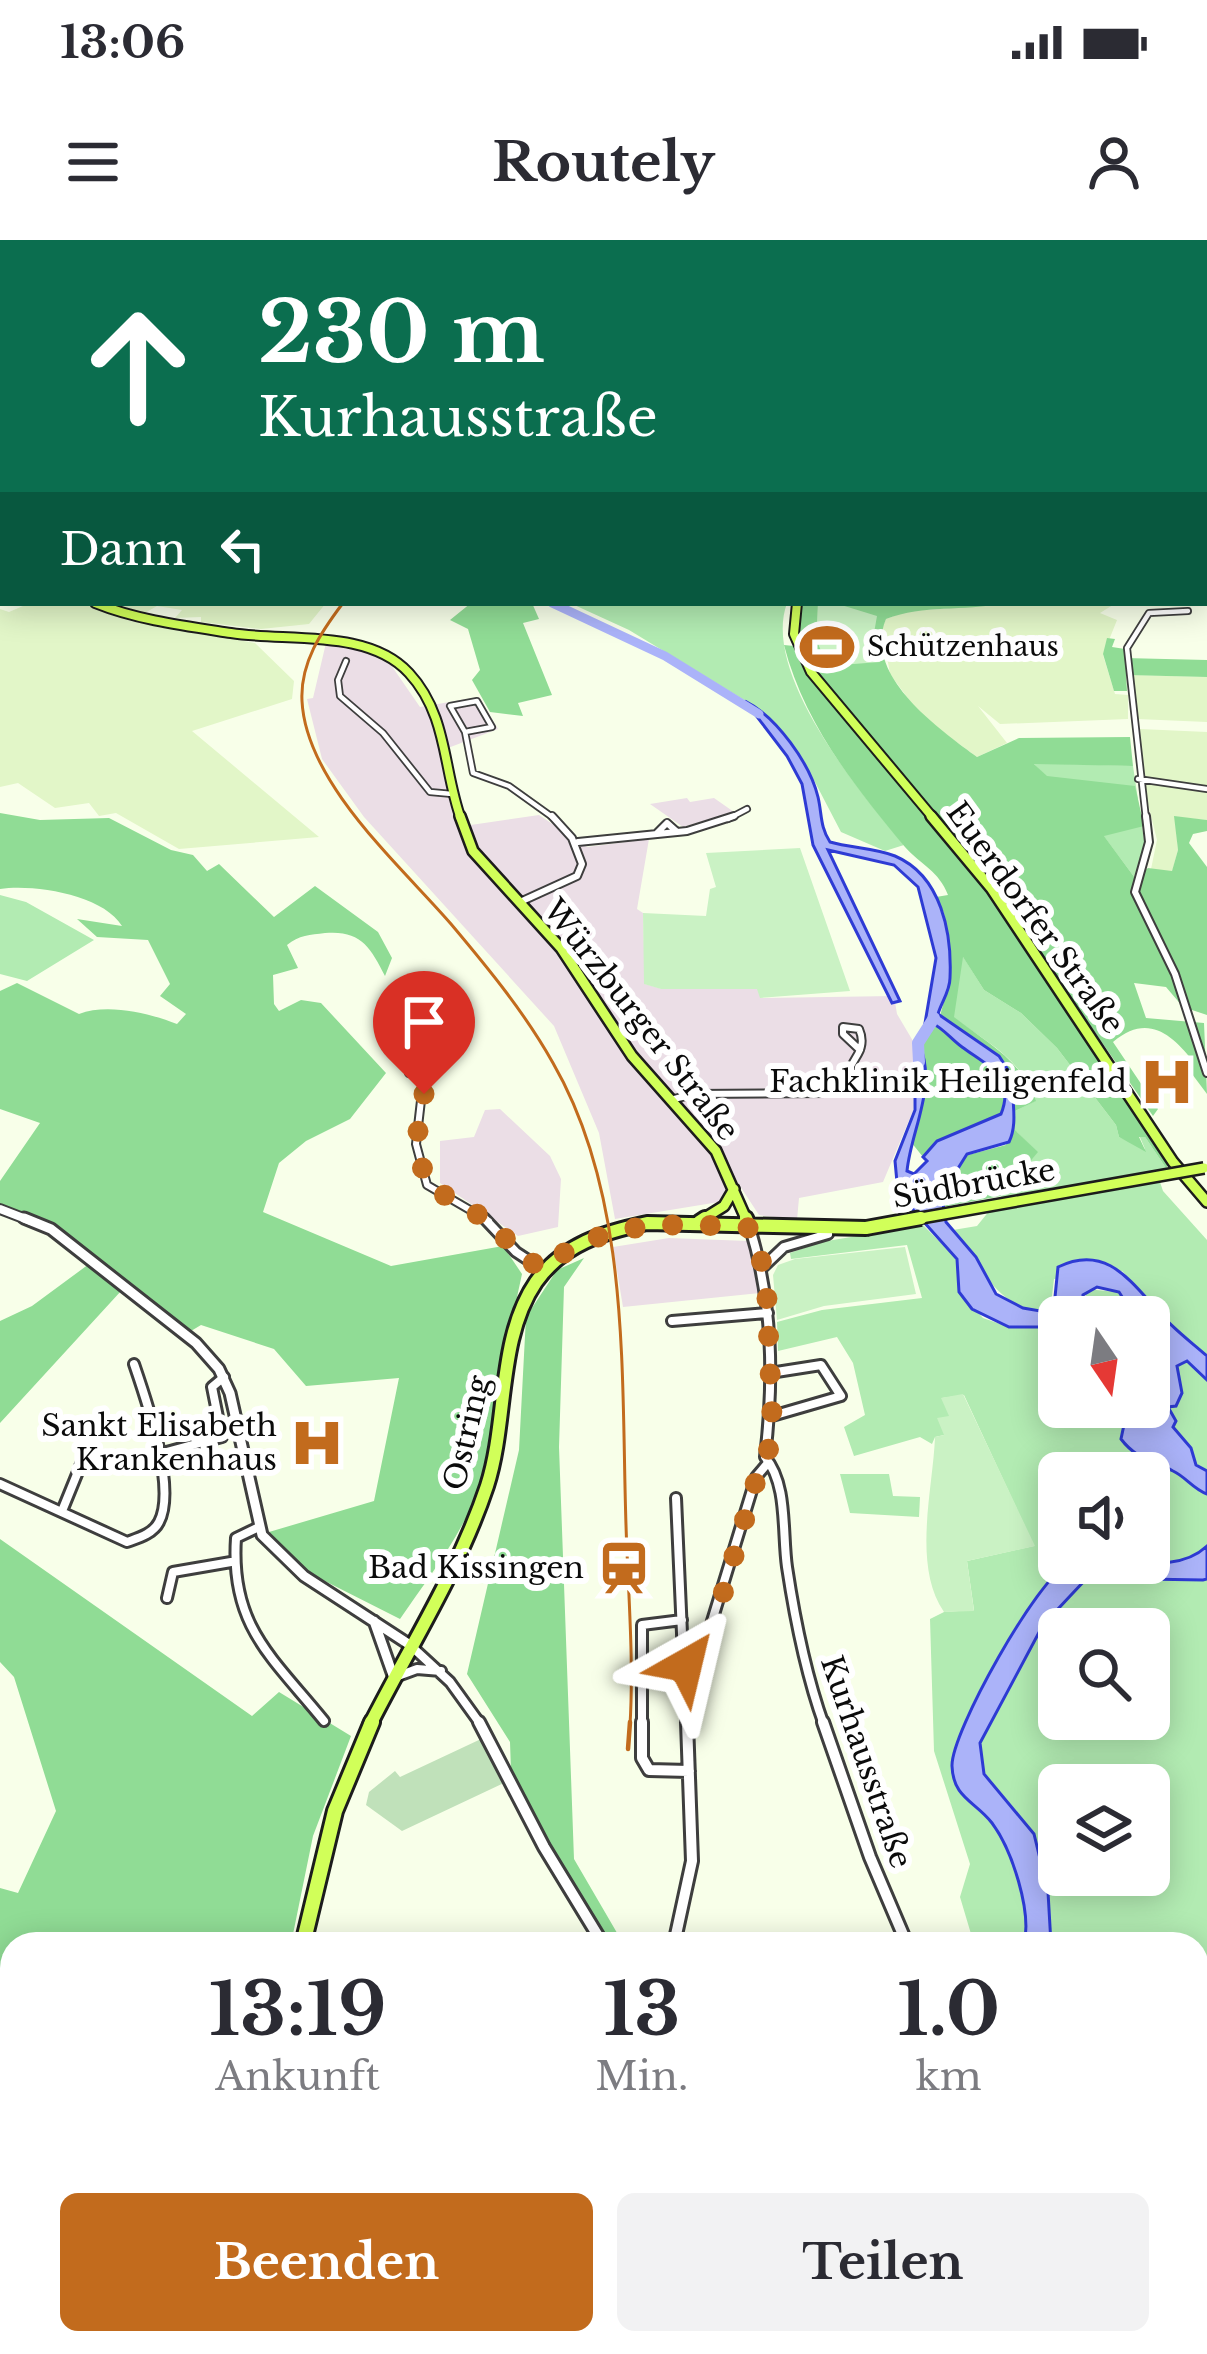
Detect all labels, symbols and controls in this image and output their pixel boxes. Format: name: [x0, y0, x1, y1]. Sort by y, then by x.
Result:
text: 13:06: [60, 14, 185, 70]
icon: menu: [60, 129, 126, 195]
text: Routely: [492, 129, 715, 196]
icon: person: [1081, 129, 1147, 195]
text: 230 m: [258, 281, 545, 385]
icon: ahead: [60, 288, 216, 444]
text: Kurhausstraße: [258, 384, 658, 451]
icon: left: [210, 516, 276, 582]
text: Dann: [60, 521, 186, 577]
sports icon: Schützenhaus: [798, 618, 856, 676]
place label: Schützenhaus: [867, 630, 1059, 663]
street label: Euerdorfer Straße: [939, 794, 1132, 1041]
street label: Würzburger Straße: [535, 891, 747, 1148]
pin: [373, 971, 475, 1094]
icon: arrive: [391, 989, 457, 1055]
hospital icon: Fachklinik Heiligenfeld: [1138, 1053, 1196, 1111]
place label: Fachklinik Heiligenfeld: [769, 1063, 1127, 1100]
street label: Südbrücke: [890, 1151, 1058, 1216]
north arrow: [1038, 1296, 1170, 1428]
map controls: [1038, 1296, 1170, 1896]
street label: Ostring: [435, 1371, 498, 1494]
place label: Sankt Elisabeth Krankenhaus: [41, 1407, 277, 1478]
hospital icon: Sankt Elisabeth Krankenhaus: [288, 1414, 346, 1472]
button: sound: [1038, 1452, 1170, 1584]
station icon: Bad Kissingen: [595, 1539, 653, 1597]
place label: Bad Kissingen: [368, 1549, 584, 1586]
position arrow: [623, 1602, 749, 1728]
button: search: [1038, 1608, 1170, 1740]
street label: Kurhausstraße: [813, 1651, 920, 1873]
button: layers: [1038, 1764, 1170, 1896]
text: 13:19: [209, 1965, 386, 2054]
text: 13: [603, 1965, 680, 2054]
text: 1.0: [897, 1965, 1000, 2054]
text: Ankunft: [215, 2052, 380, 2101]
text: Min.: [595, 2052, 688, 2101]
text: km: [916, 2052, 982, 2101]
button: Beenden: [60, 2193, 593, 2331]
button: Teilen: [617, 2193, 1149, 2331]

